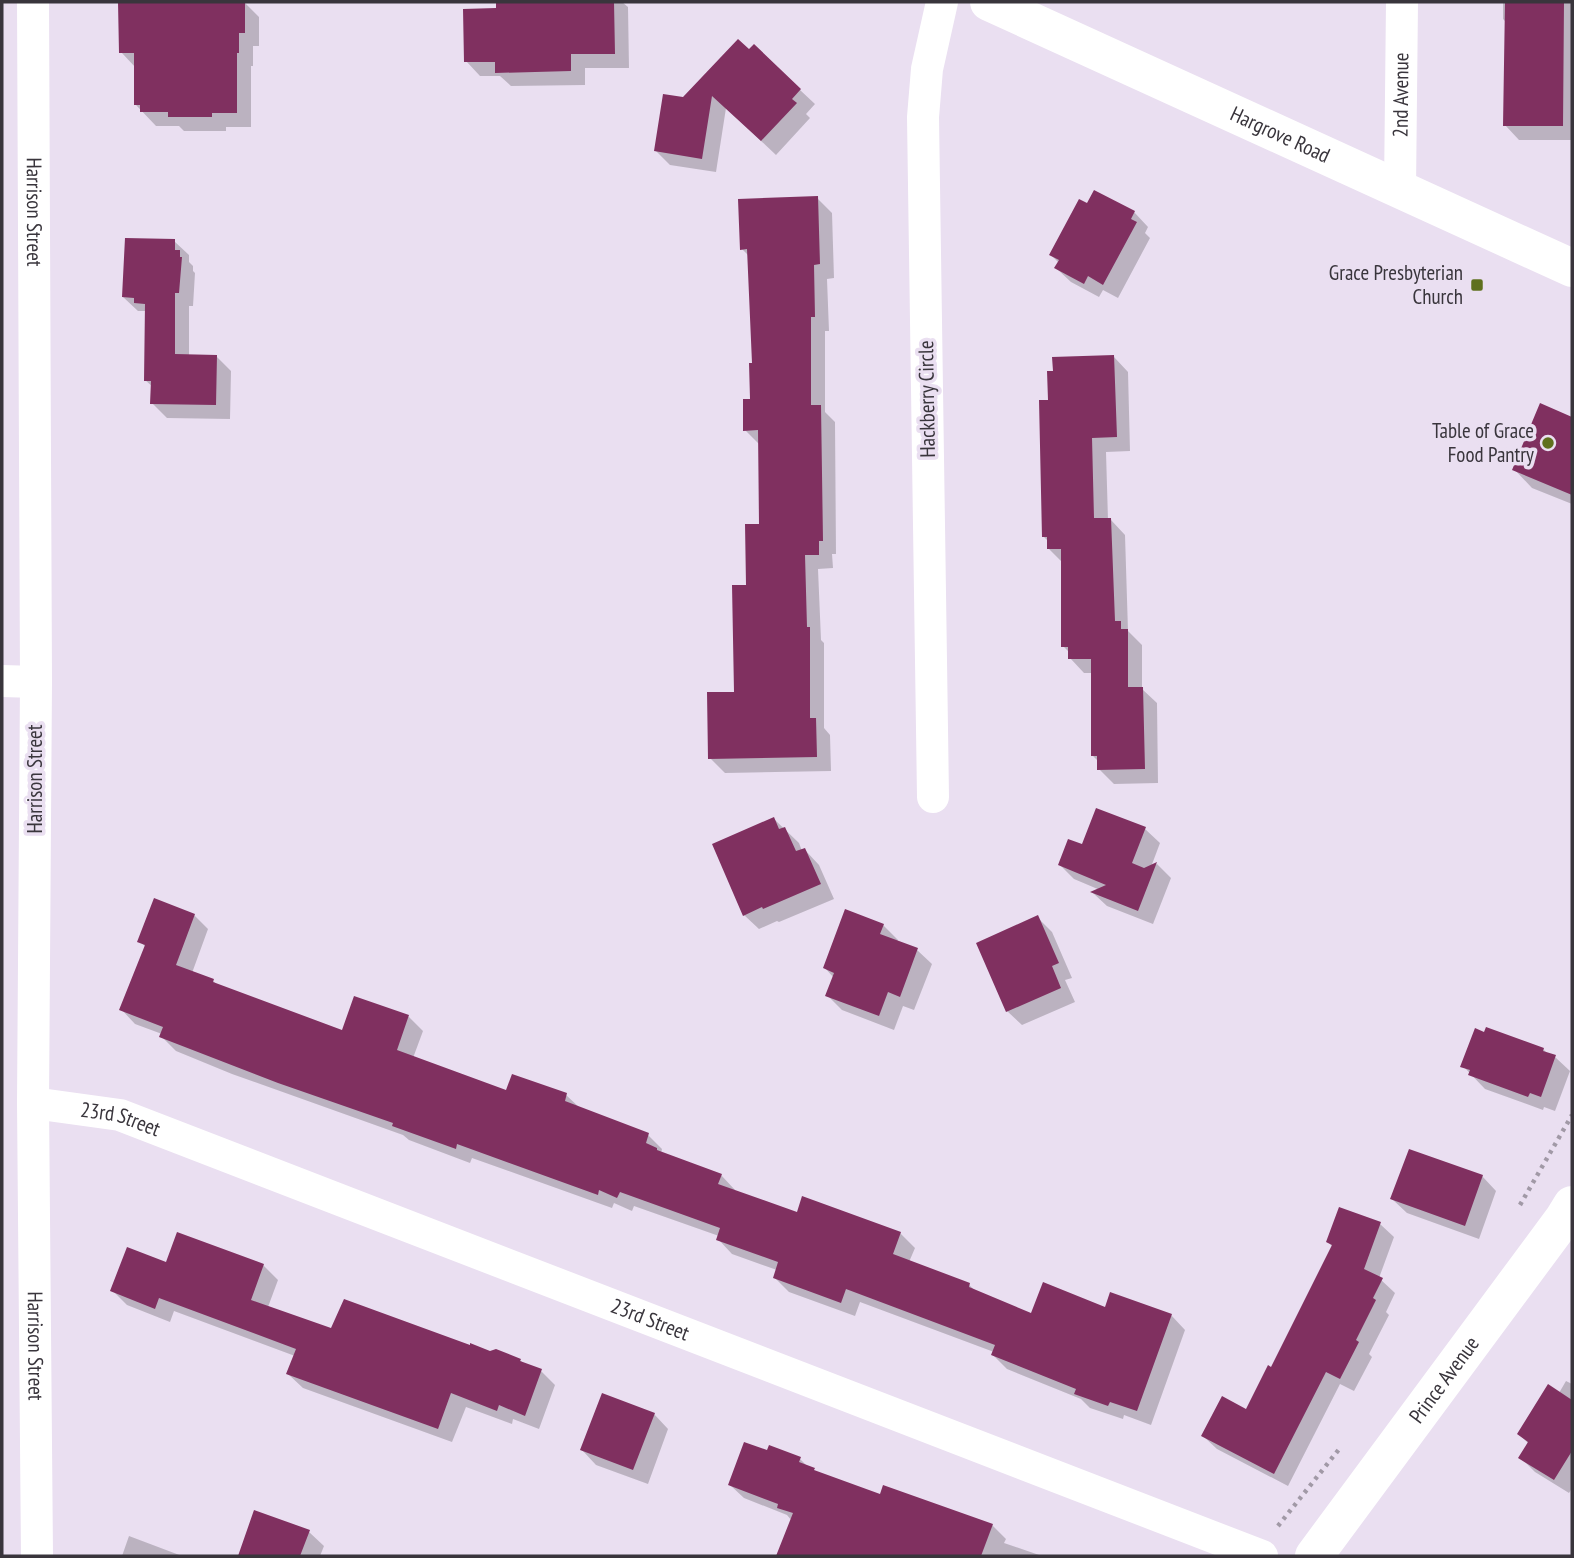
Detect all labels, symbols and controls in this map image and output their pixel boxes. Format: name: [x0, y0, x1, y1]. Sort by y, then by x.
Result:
street label: 2nd Avenue: [1387, 52, 1414, 138]
street label: Hargrove Road: [1226, 100, 1334, 169]
street label: Harrison Street: [21, 157, 48, 267]
place label: Grace Presbyterian Church: [1329, 259, 1463, 310]
marker: Grace Presbyterian Church: [1469, 277, 1485, 293]
street label: Hackberry Circle: [912, 340, 941, 458]
place label: Table of Grace Food Pantry: [1432, 417, 1534, 468]
marker: Table of Grace Food Pantry: [1540, 435, 1556, 451]
street label: Harrison Street: [21, 724, 48, 834]
street label: 23rd Street: [79, 1096, 164, 1142]
street label: Harrison Street: [22, 1291, 50, 1401]
street label: 23rd Street: [607, 1292, 693, 1347]
street label: Prince Avenue: [1403, 1331, 1485, 1428]

